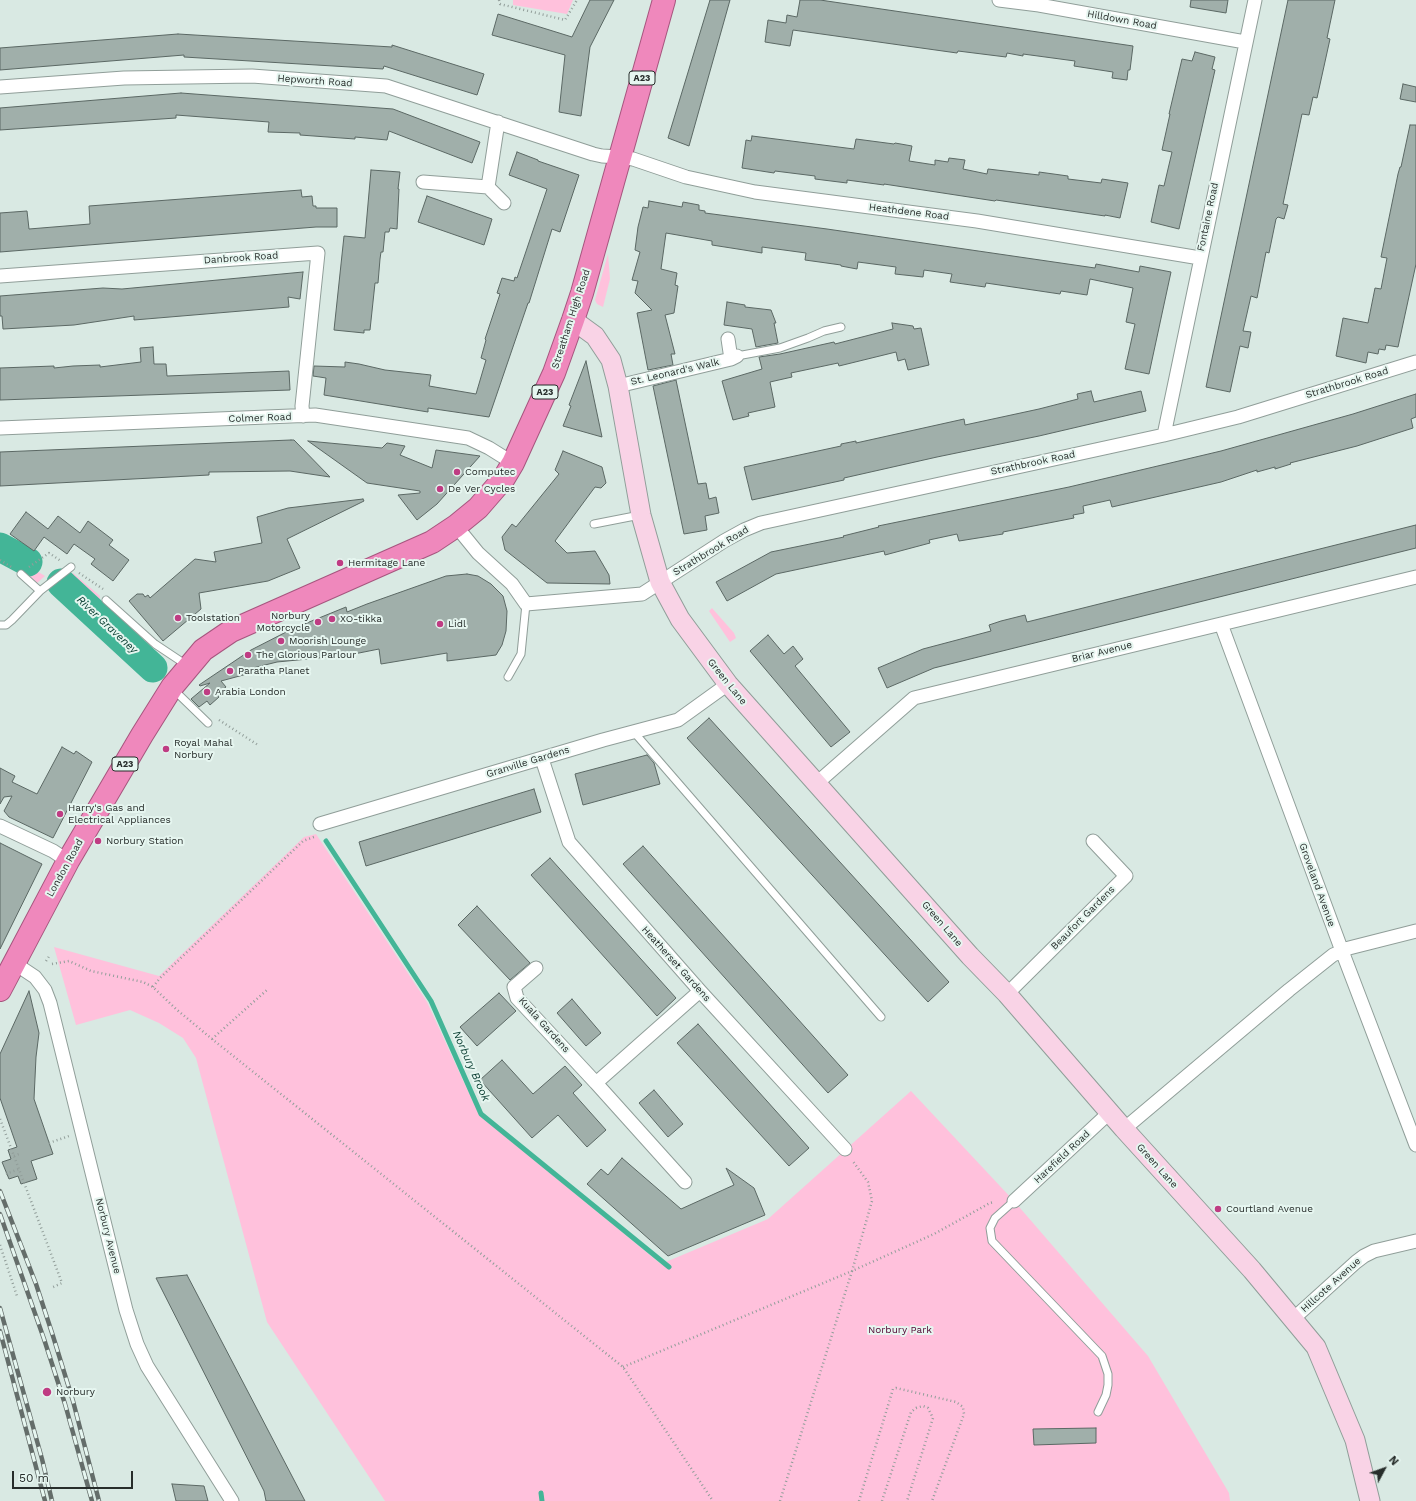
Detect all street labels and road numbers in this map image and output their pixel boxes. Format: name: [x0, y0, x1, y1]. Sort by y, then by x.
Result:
street label: Hilldown Road: [1086, 8, 1158, 32]
road number: A23: [629, 71, 655, 85]
street label: Hepworth Road: [277, 72, 353, 90]
street label: Fontaine Road: [1195, 182, 1221, 252]
street label: Heathdene Road: [868, 201, 950, 223]
street label: Danbrook Road: [203, 249, 279, 267]
street label: Streatham High Road: [549, 268, 593, 370]
street label: St. Leonard's Walk: [629, 356, 721, 388]
street label: Strathbrook Road: [1304, 365, 1390, 401]
road number: A23: [532, 385, 558, 399]
street label: Colmer Road: [228, 411, 292, 425]
street label: Strathbrook Road: [990, 448, 1076, 478]
street label: Strathbrook Road: [671, 524, 751, 578]
street label: Briar Avenue: [1071, 639, 1133, 665]
street label: Green Lane: [705, 657, 749, 707]
street label: Granville Gardens: [485, 744, 571, 780]
road number: A23: [112, 757, 138, 771]
street label: London Road: [44, 837, 86, 899]
street label: Groveland Avenue: [1296, 842, 1338, 928]
street label: Beaufort Gardens: [1048, 883, 1118, 953]
street label: Green Lane: [919, 899, 965, 949]
street label: Heatherset Gardens: [639, 924, 713, 1004]
street label: Kuala Gardens: [516, 995, 572, 1055]
street label: Harefield Road: [1032, 1128, 1092, 1186]
street label: Green Lane: [1134, 1141, 1180, 1191]
street label: Norbury Avenue: [93, 1197, 123, 1275]
street label: Hillcote Avenue: [1299, 1255, 1363, 1315]

